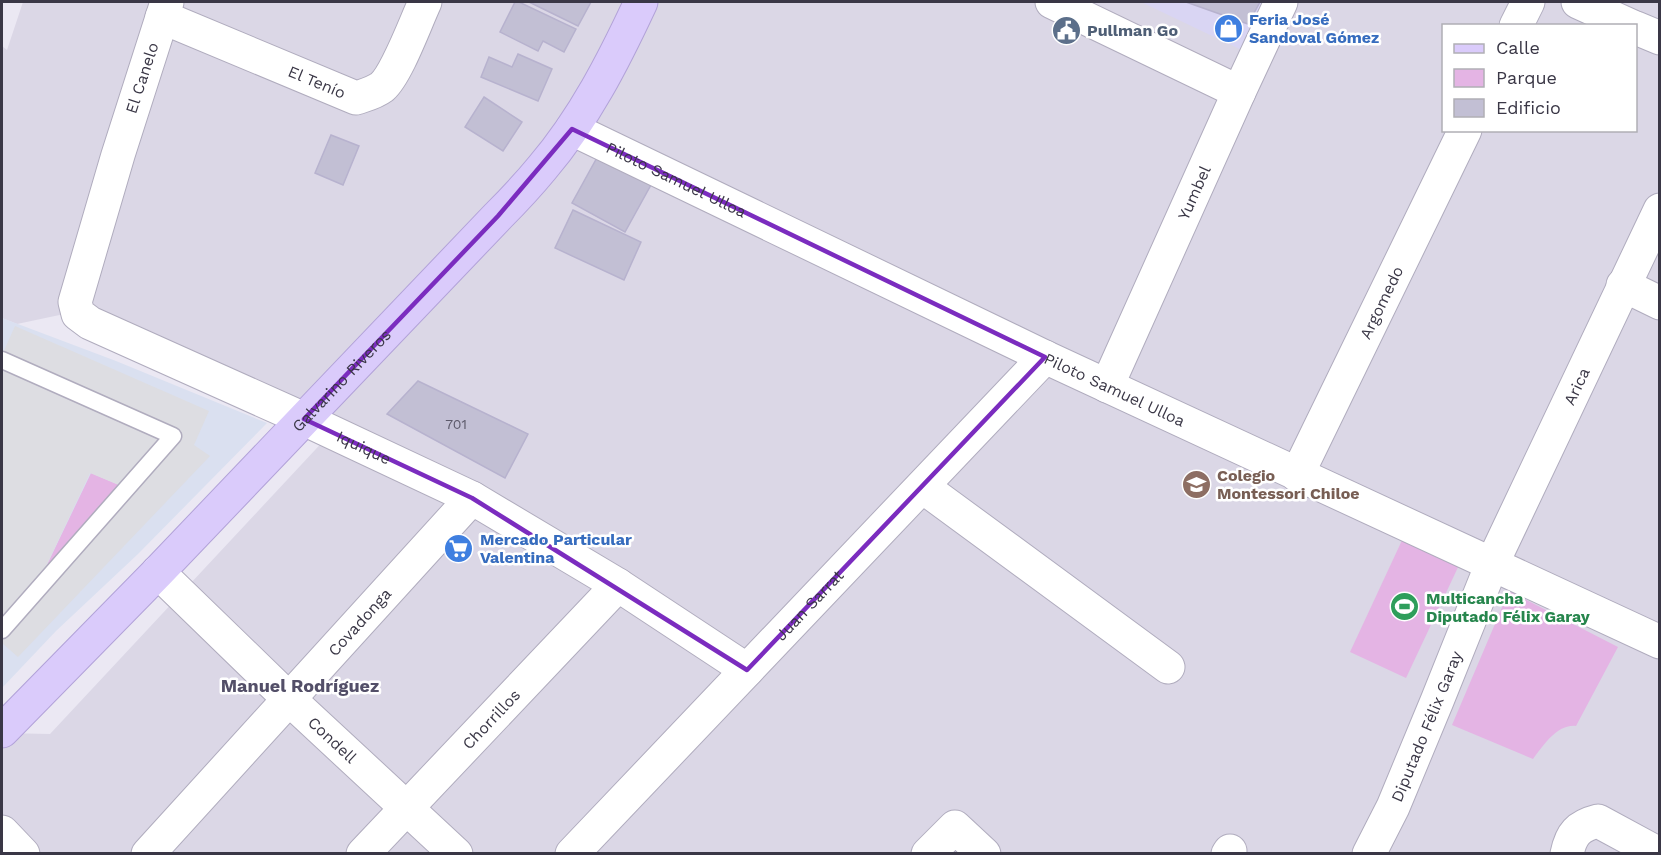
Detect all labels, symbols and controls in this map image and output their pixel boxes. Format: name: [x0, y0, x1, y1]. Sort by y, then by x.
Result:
place label: Feria José Sandoval Gómez: [1249, 10, 1379, 47]
shop icon: Feria José Sandoval Gómez: [1212, 12, 1244, 44]
public building icon: Pullman Go: [1050, 14, 1082, 46]
place label: Pullman Go: [1087, 21, 1178, 40]
legend: [1442, 24, 1637, 132]
text: Calle: [1496, 37, 1540, 58]
street label: El Canelo: [122, 40, 162, 116]
street label: El Tenío: [285, 61, 349, 102]
text: Parque: [1496, 67, 1557, 88]
text: Edificio: [1496, 97, 1561, 118]
street label: Piloto Samuel Ulloa: [603, 138, 750, 221]
street label: Yumbel: [1173, 162, 1214, 223]
street label: Argomedo: [1355, 263, 1407, 342]
street label: Galvarino Riveros: [288, 325, 395, 436]
street label: Piloto Samuel Ulloa: [1041, 348, 1188, 430]
street label: Arica: [1559, 364, 1593, 408]
house number: 701: [445, 416, 467, 432]
street label: Iquique: [334, 426, 394, 468]
place label: Colegio Montessori Chiloe: [1217, 466, 1359, 503]
school or university icon: Colegio Montessori Chiloe: [1180, 468, 1212, 500]
place label: Mercado Particular Valentina: [480, 530, 632, 567]
supermarket icon: Mercado Particular Valentina: [443, 532, 475, 564]
street label: Juan Sarrat: [771, 565, 848, 644]
street label: Covadonga: [324, 584, 395, 660]
place label: Multicancha Diputado Félix Garay: [1426, 589, 1591, 626]
sports icon: Multicancha Diputado Félix Garay: [1389, 591, 1421, 623]
street label: Diputado Félix Garay: [1387, 647, 1466, 805]
district label: Manuel Rodríguez: [221, 675, 379, 696]
street label: Chorrillos: [458, 685, 524, 753]
street label: Condell: [304, 712, 361, 767]

